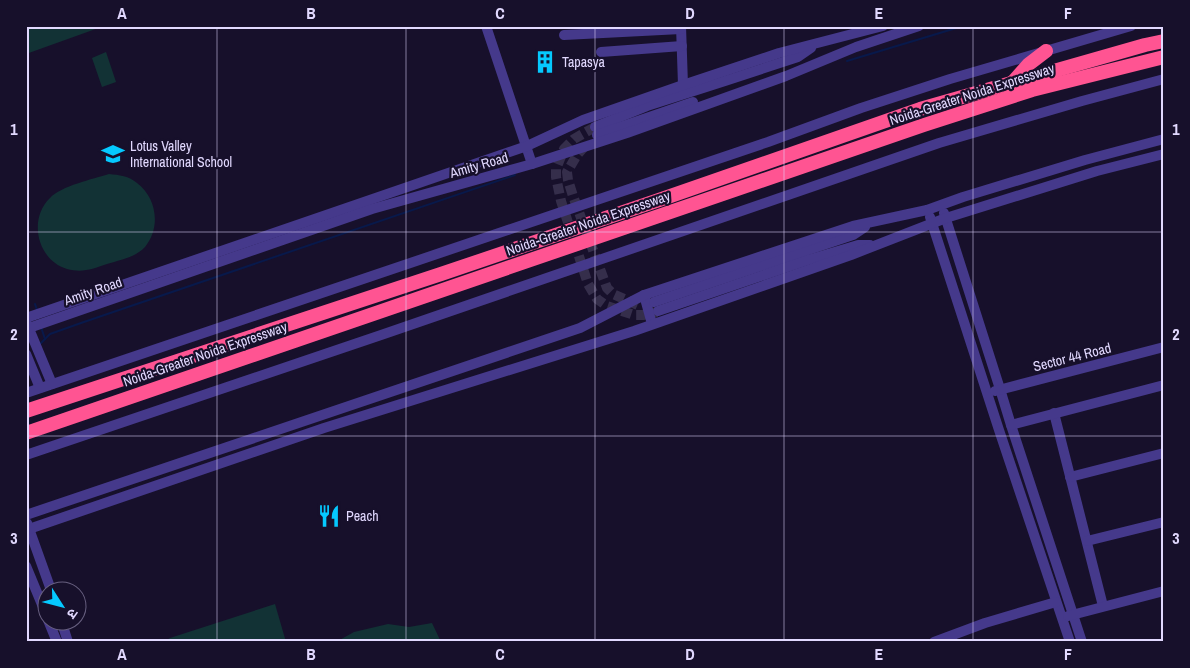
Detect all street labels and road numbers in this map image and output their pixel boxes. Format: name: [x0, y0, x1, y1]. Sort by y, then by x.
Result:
street label: Noida-Greater Noida Expressway: [887, 59, 1057, 129]
street label: Amity Road: [447, 148, 510, 182]
street label: Noida-Greater Noida Expressway: [504, 186, 673, 260]
street label: Amity Road: [61, 273, 124, 310]
street label: Noida-Greater Noida Expressway: [121, 317, 290, 391]
street label: Sector 44 Road: [1031, 339, 1113, 375]

